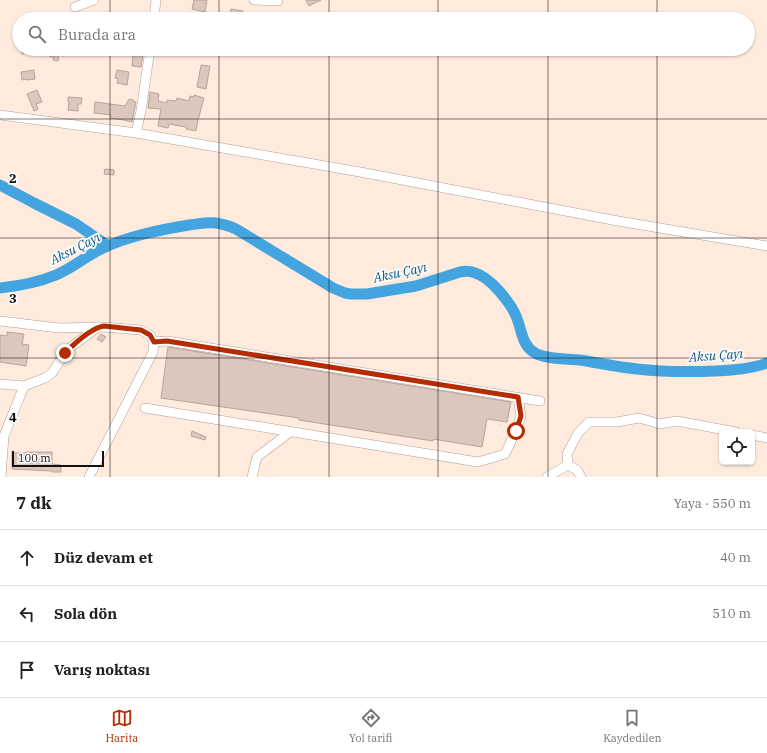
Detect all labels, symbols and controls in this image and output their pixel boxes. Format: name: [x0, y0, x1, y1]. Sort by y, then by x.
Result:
search box: [12, 12, 755, 56]
icon: search: [26, 23, 48, 45]
text: Burada ara: [58, 25, 136, 44]
text: 2: [9, 170, 17, 187]
water label: Aksu Çayı: [46, 228, 103, 269]
water label: Aksu Çayı: [371, 258, 429, 287]
text: 3: [9, 290, 17, 307]
route end: [56, 344, 74, 362]
water label: Aksu Çayı: [687, 345, 744, 366]
text: 4: [9, 409, 17, 426]
route start: [507, 422, 525, 440]
map controls: [719, 429, 755, 465]
button: locate: [719, 429, 755, 465]
scale bar: [12, 449, 104, 468]
text: 100 m: [18, 451, 51, 465]
text: 7 dk: [16, 492, 51, 514]
text: Yaya · 550 m: [674, 495, 751, 512]
icon: ahead: [16, 547, 38, 569]
text: Düz devam et: [54, 548, 153, 567]
text: 40 m: [720, 549, 751, 566]
icon: left: [16, 603, 38, 625]
text: Sola dön: [54, 604, 117, 623]
text: 510 m: [712, 605, 751, 622]
icon: arrive: [16, 659, 38, 681]
text: Varış noktası: [54, 660, 150, 679]
tab: Harita: [105, 707, 138, 745]
tab: Yol tarifi: [349, 707, 392, 745]
tab: Kaydedilen: [603, 707, 662, 745]

